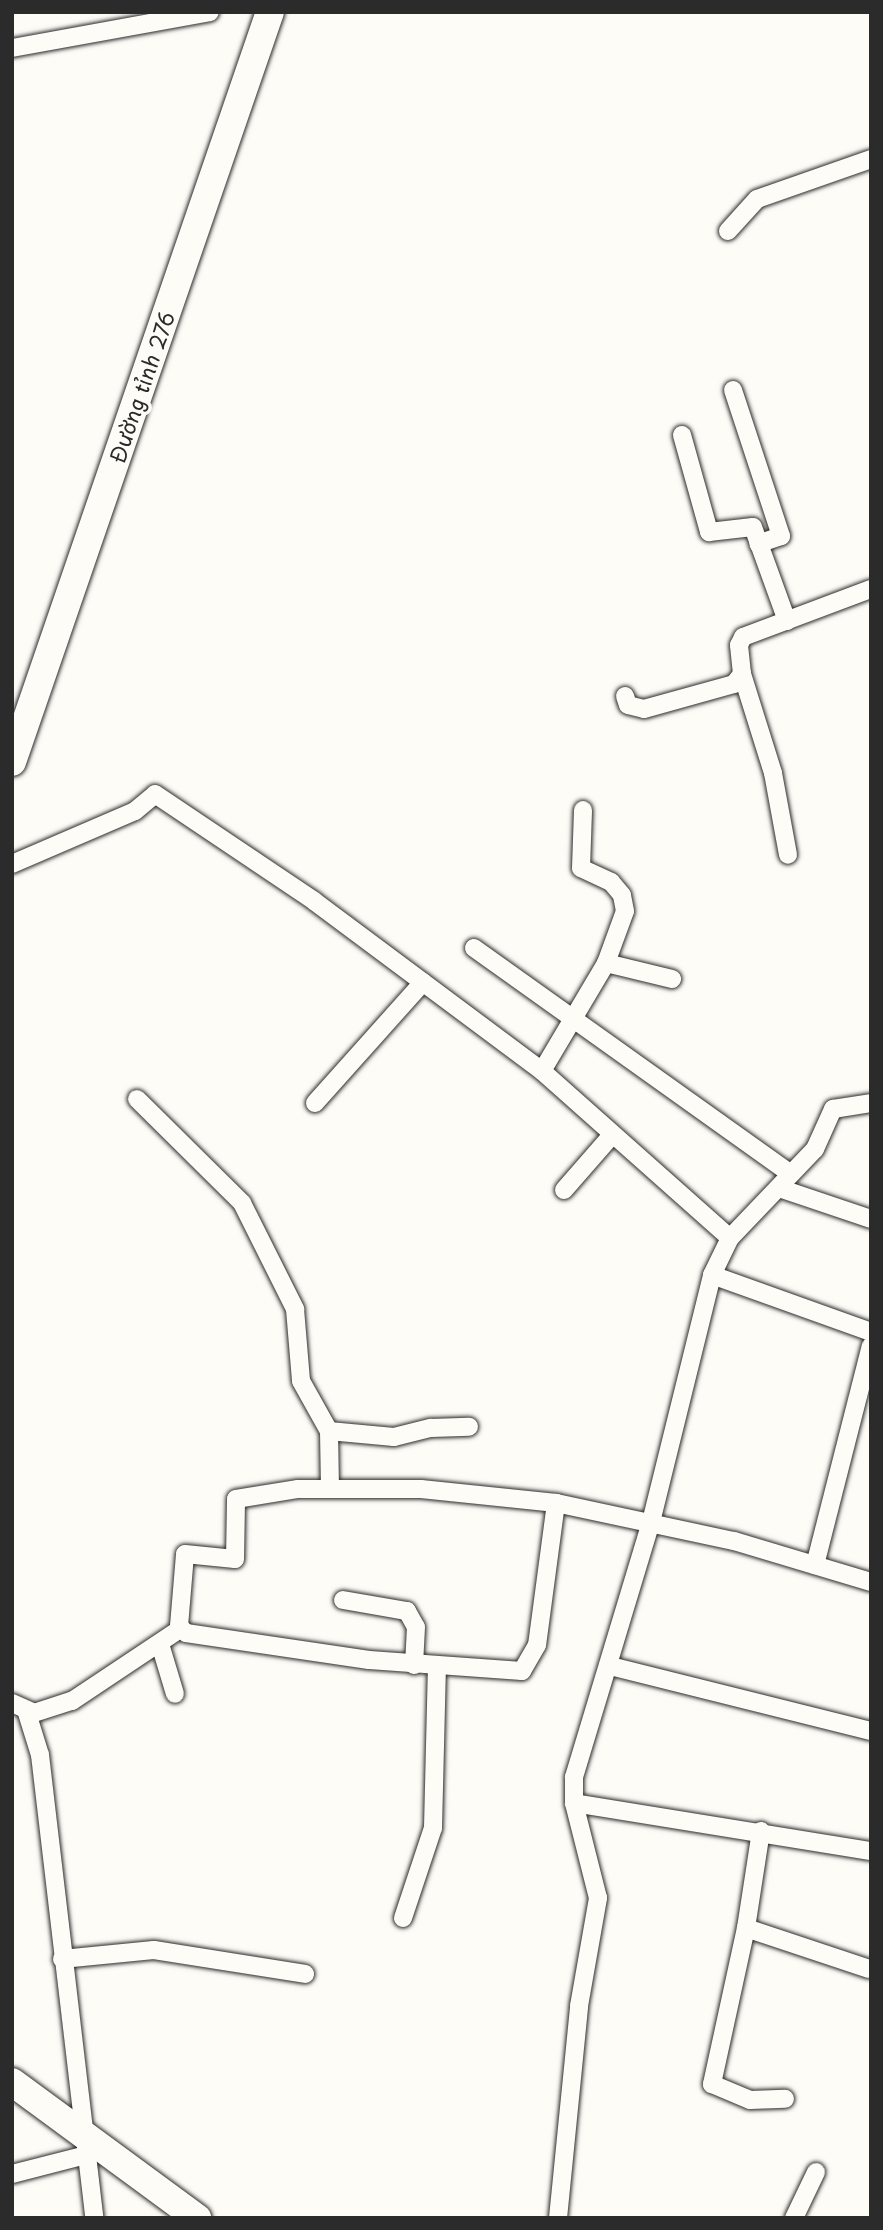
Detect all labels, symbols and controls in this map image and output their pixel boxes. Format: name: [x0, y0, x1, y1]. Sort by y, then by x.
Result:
street label: Đường tỉnh 276: [103, 308, 179, 466]

